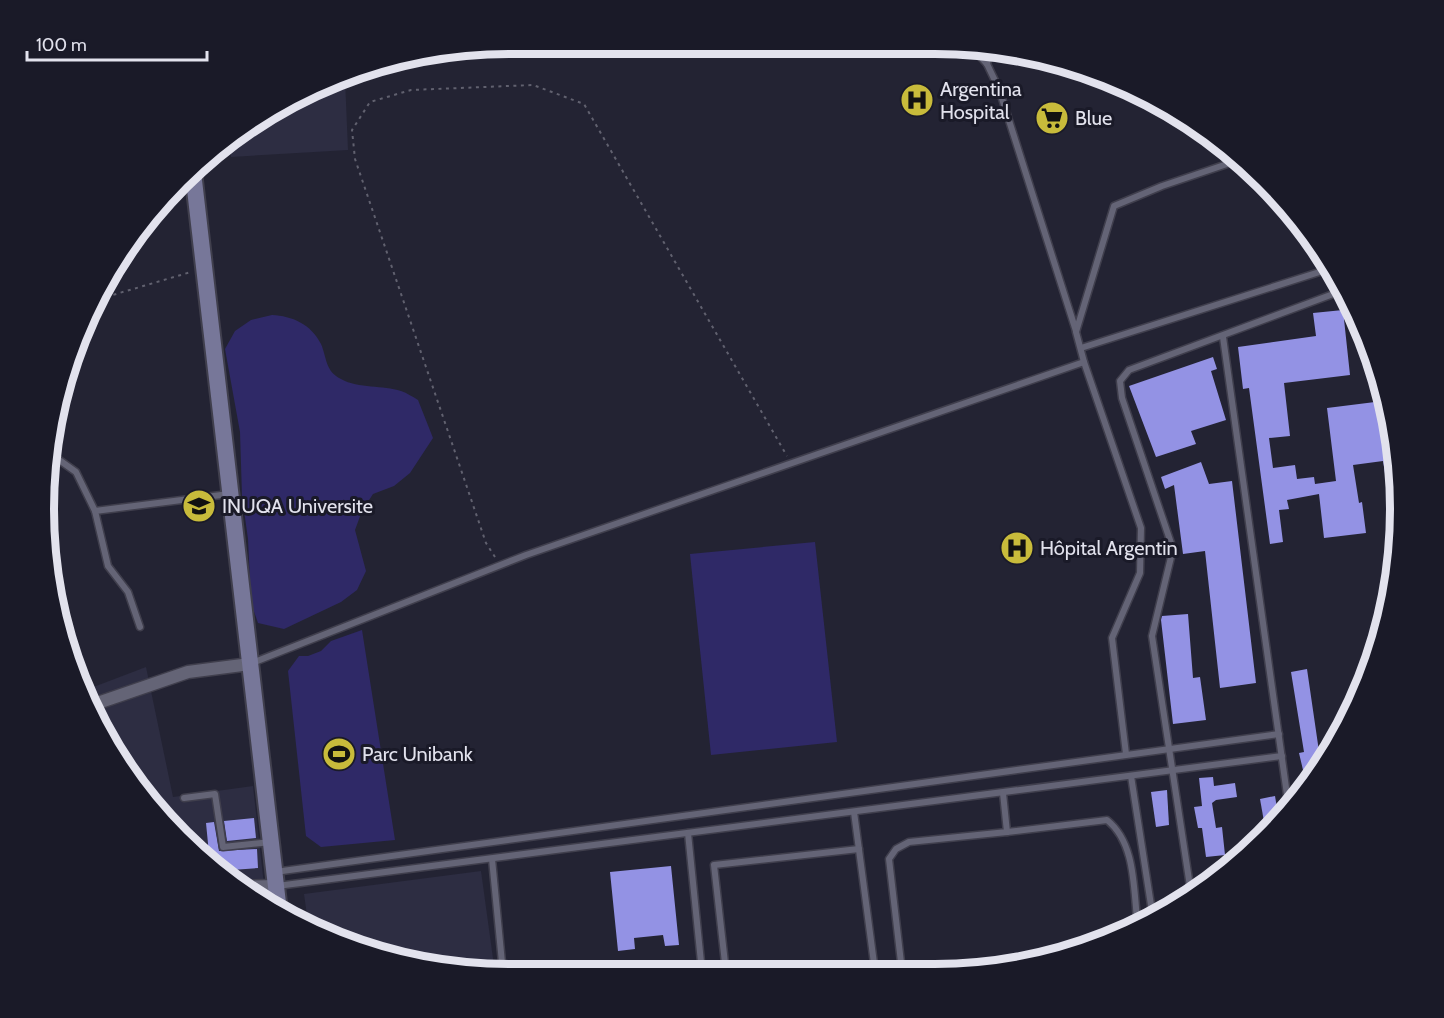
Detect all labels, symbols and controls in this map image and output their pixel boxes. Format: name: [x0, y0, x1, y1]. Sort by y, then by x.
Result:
scale bar: [27, 24, 207, 62]
text: 100 m: [36, 34, 87, 56]
place label: Argentina Hospital: [940, 77, 1022, 124]
hospital icon: Argentina Hospital: [899, 82, 935, 118]
supermarket icon: Blue: [1034, 100, 1070, 136]
place label: Blue: [1075, 106, 1112, 130]
school or university icon: INUQA Universite: [181, 488, 217, 524]
place label: INUQA Universite: [222, 494, 373, 518]
hospital icon: Hôpital Argentin: [999, 530, 1035, 566]
place label: Hôpital Argentin: [1040, 536, 1178, 560]
sports icon: Parc Unibank: [321, 736, 357, 772]
place label: Parc Unibank: [362, 742, 473, 766]

